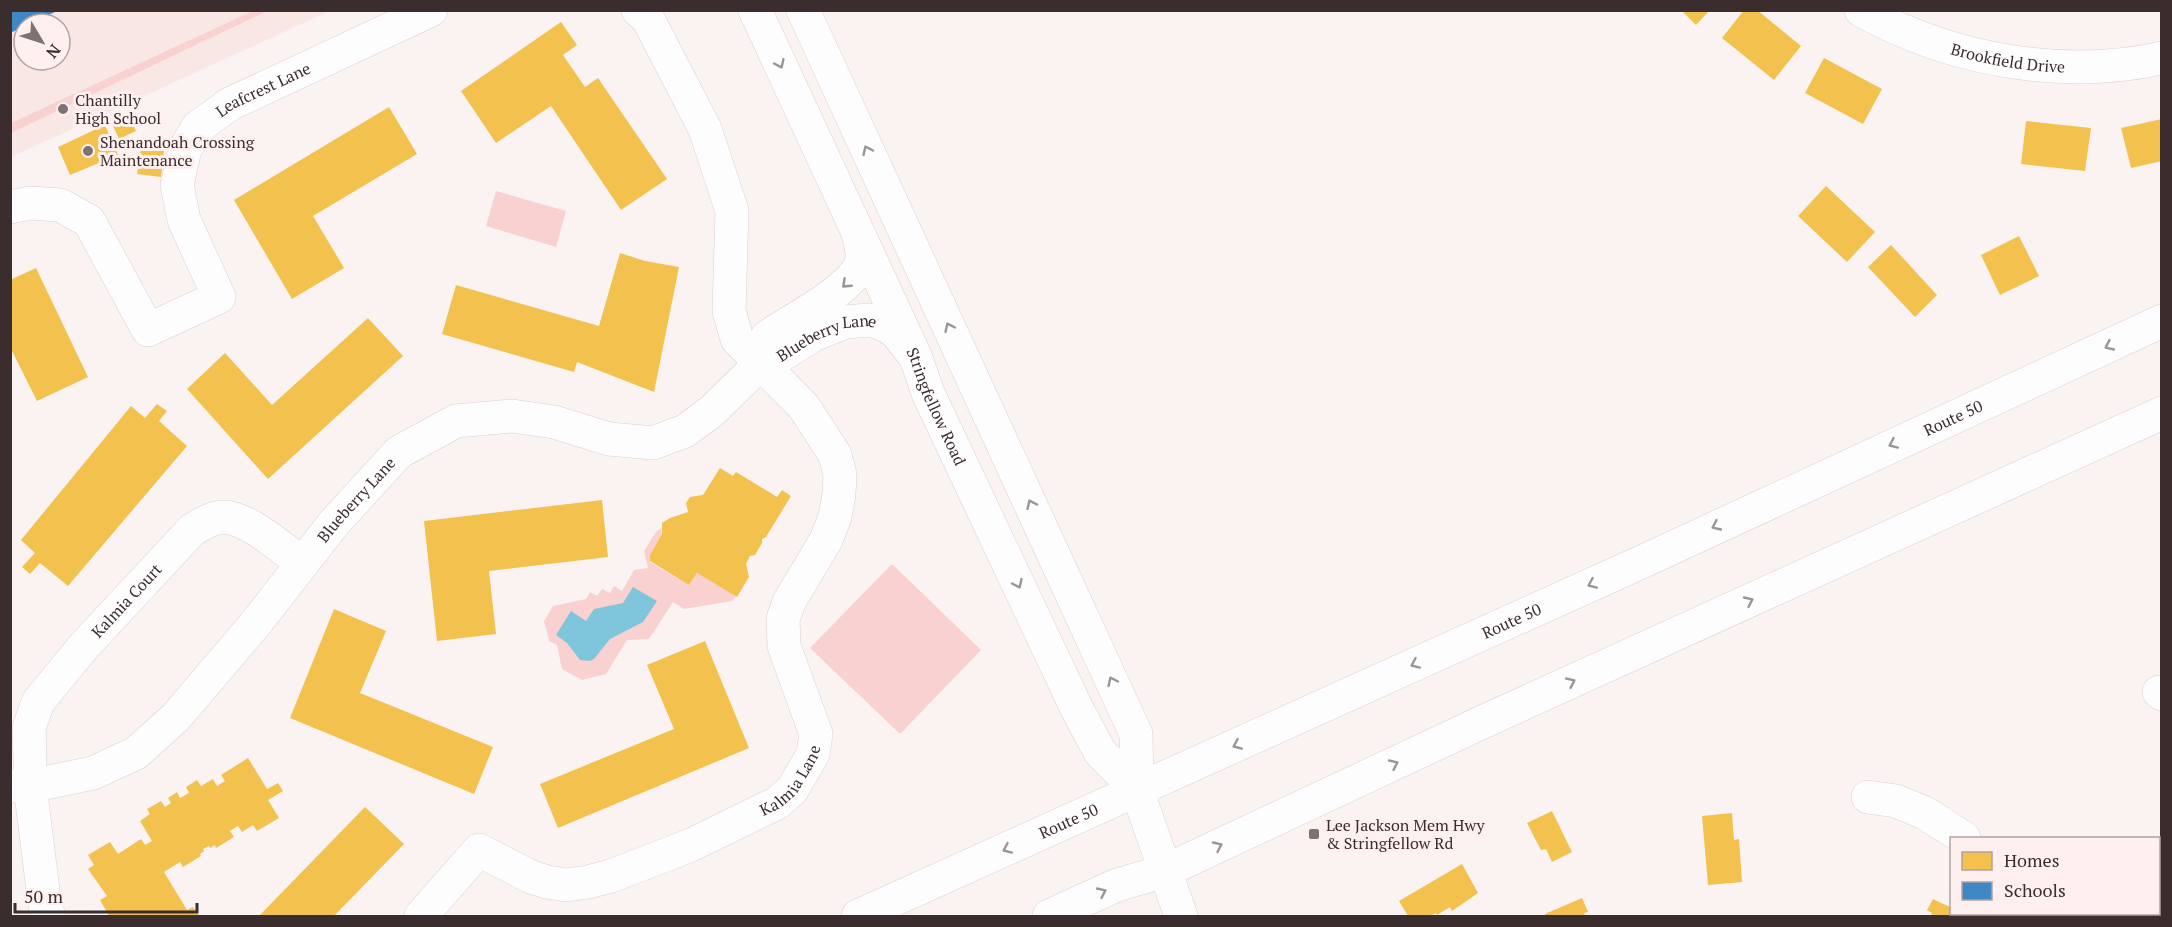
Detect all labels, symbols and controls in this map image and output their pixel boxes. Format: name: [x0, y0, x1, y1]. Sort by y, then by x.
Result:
north arrow: [12, 12, 72, 72]
street label: Brookfield Drive: [1948, 38, 2065, 78]
text: N: [41, 40, 66, 63]
street label: Leafcrest Lane: [211, 57, 314, 122]
one-way arrow: [772, 57, 784, 68]
place label: Chantilly High School: [75, 89, 161, 129]
marker: Chantilly High School: [56, 102, 70, 116]
place label: Shenandoah Crossing Maintenance: [100, 131, 255, 171]
marker: Shenandoah Crossing Maintenance: [81, 144, 95, 158]
one-way arrow: [862, 145, 874, 156]
one-way arrow: [842, 276, 853, 287]
street label: Blueberry Lane: [772, 309, 879, 367]
one-way arrow: [944, 322, 956, 333]
one-way arrow: [2104, 338, 2115, 350]
street label: Stringfellow Road: [902, 344, 971, 469]
street label: Route 50: [1920, 395, 1986, 441]
one-way arrow: [1888, 437, 1899, 449]
street label: Blueberry Lane: [312, 452, 400, 547]
one-way arrow: [1026, 499, 1038, 510]
one-way arrow: [1712, 519, 1723, 531]
street label: Kalmia Court: [86, 558, 167, 642]
one-way arrow: [1588, 576, 1599, 588]
one-way arrow: [1010, 577, 1022, 588]
one-way arrow: [1742, 596, 1753, 608]
street label: Route 50: [1478, 598, 1545, 644]
one-way arrow: [1410, 657, 1421, 669]
one-way arrow: [1107, 676, 1119, 687]
one-way arrow: [1565, 677, 1576, 689]
one-way arrow: [1233, 738, 1244, 750]
street label: Kalmia Lane: [756, 744, 825, 821]
one-way arrow: [1388, 759, 1399, 771]
street label: Route 50: [1035, 798, 1102, 844]
place label: Lee Jackson Mem Hwy & Stringfellow Rd: [1326, 814, 1486, 854]
marker: Lee Jackson Mem Hwy & Stringfellow Rd: [1307, 827, 1321, 841]
legend: [1950, 837, 2160, 915]
one-way arrow: [1003, 842, 1014, 854]
one-way arrow: [1211, 842, 1222, 854]
text: Homes: [2004, 848, 2059, 872]
scale bar: [15, 876, 196, 914]
text: Schools: [2004, 878, 2066, 902]
text: 50 m: [24, 884, 64, 908]
one-way arrow: [1096, 887, 1107, 899]

